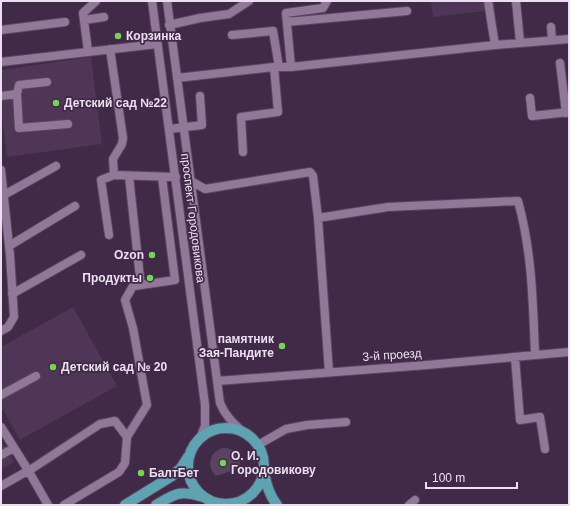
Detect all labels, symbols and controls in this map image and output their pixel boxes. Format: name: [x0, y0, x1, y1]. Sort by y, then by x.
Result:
place label: Корзинка: [126, 29, 181, 43]
marker: Корзинка: [113, 31, 123, 41]
place label: Детский сад №22: [64, 96, 167, 110]
marker: Детский сад №22: [51, 98, 61, 108]
street label: проспект Городовикова: [178, 152, 208, 284]
place label: Ozon: [114, 248, 144, 262]
marker: Ozon: [147, 250, 157, 260]
place label: Продукты: [82, 271, 142, 285]
marker: Продукты: [145, 273, 155, 283]
place label: памятник Зая-Пандите: [199, 332, 275, 360]
marker: памятник Зая-Пандите: [277, 341, 287, 351]
street label: 3-й проезд: [362, 346, 422, 364]
place label: Детский сад № 20: [61, 360, 168, 374]
marker: Детский сад № 20: [48, 362, 58, 372]
place label: О. И. Городовикову: [231, 449, 316, 477]
marker: О. И. Городовикову: [218, 458, 228, 468]
scale bar: [426, 464, 517, 490]
place label: БалтБет: [149, 466, 199, 480]
marker: БалтБет: [136, 468, 146, 478]
text: 100 m: [432, 471, 465, 485]

